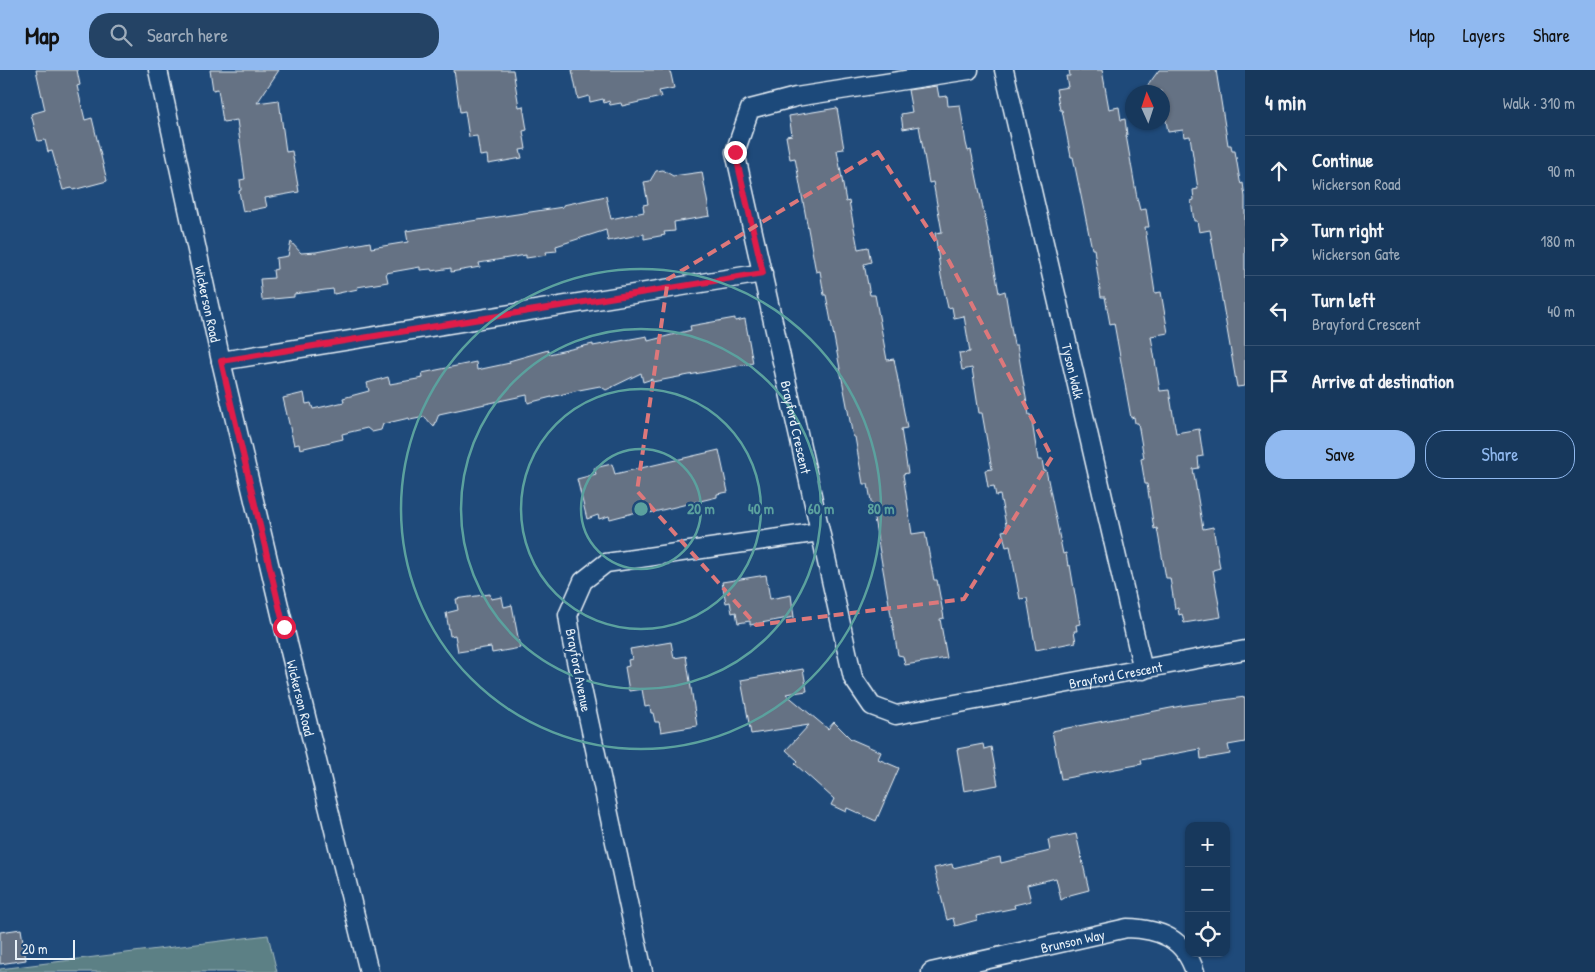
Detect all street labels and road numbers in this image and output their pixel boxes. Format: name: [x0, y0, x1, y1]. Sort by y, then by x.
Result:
street label: Wickerson Road: [191, 264, 226, 344]
street label: Tyson Walk: [1058, 341, 1089, 401]
street label: Brayford Crescent: [777, 379, 816, 476]
street label: Brayford Avenue: [561, 627, 596, 714]
street label: Brayford Crescent: [1067, 656, 1164, 692]
street label: Wickerson Road: [283, 658, 320, 738]
street label: Brunson Way: [1039, 924, 1107, 957]

